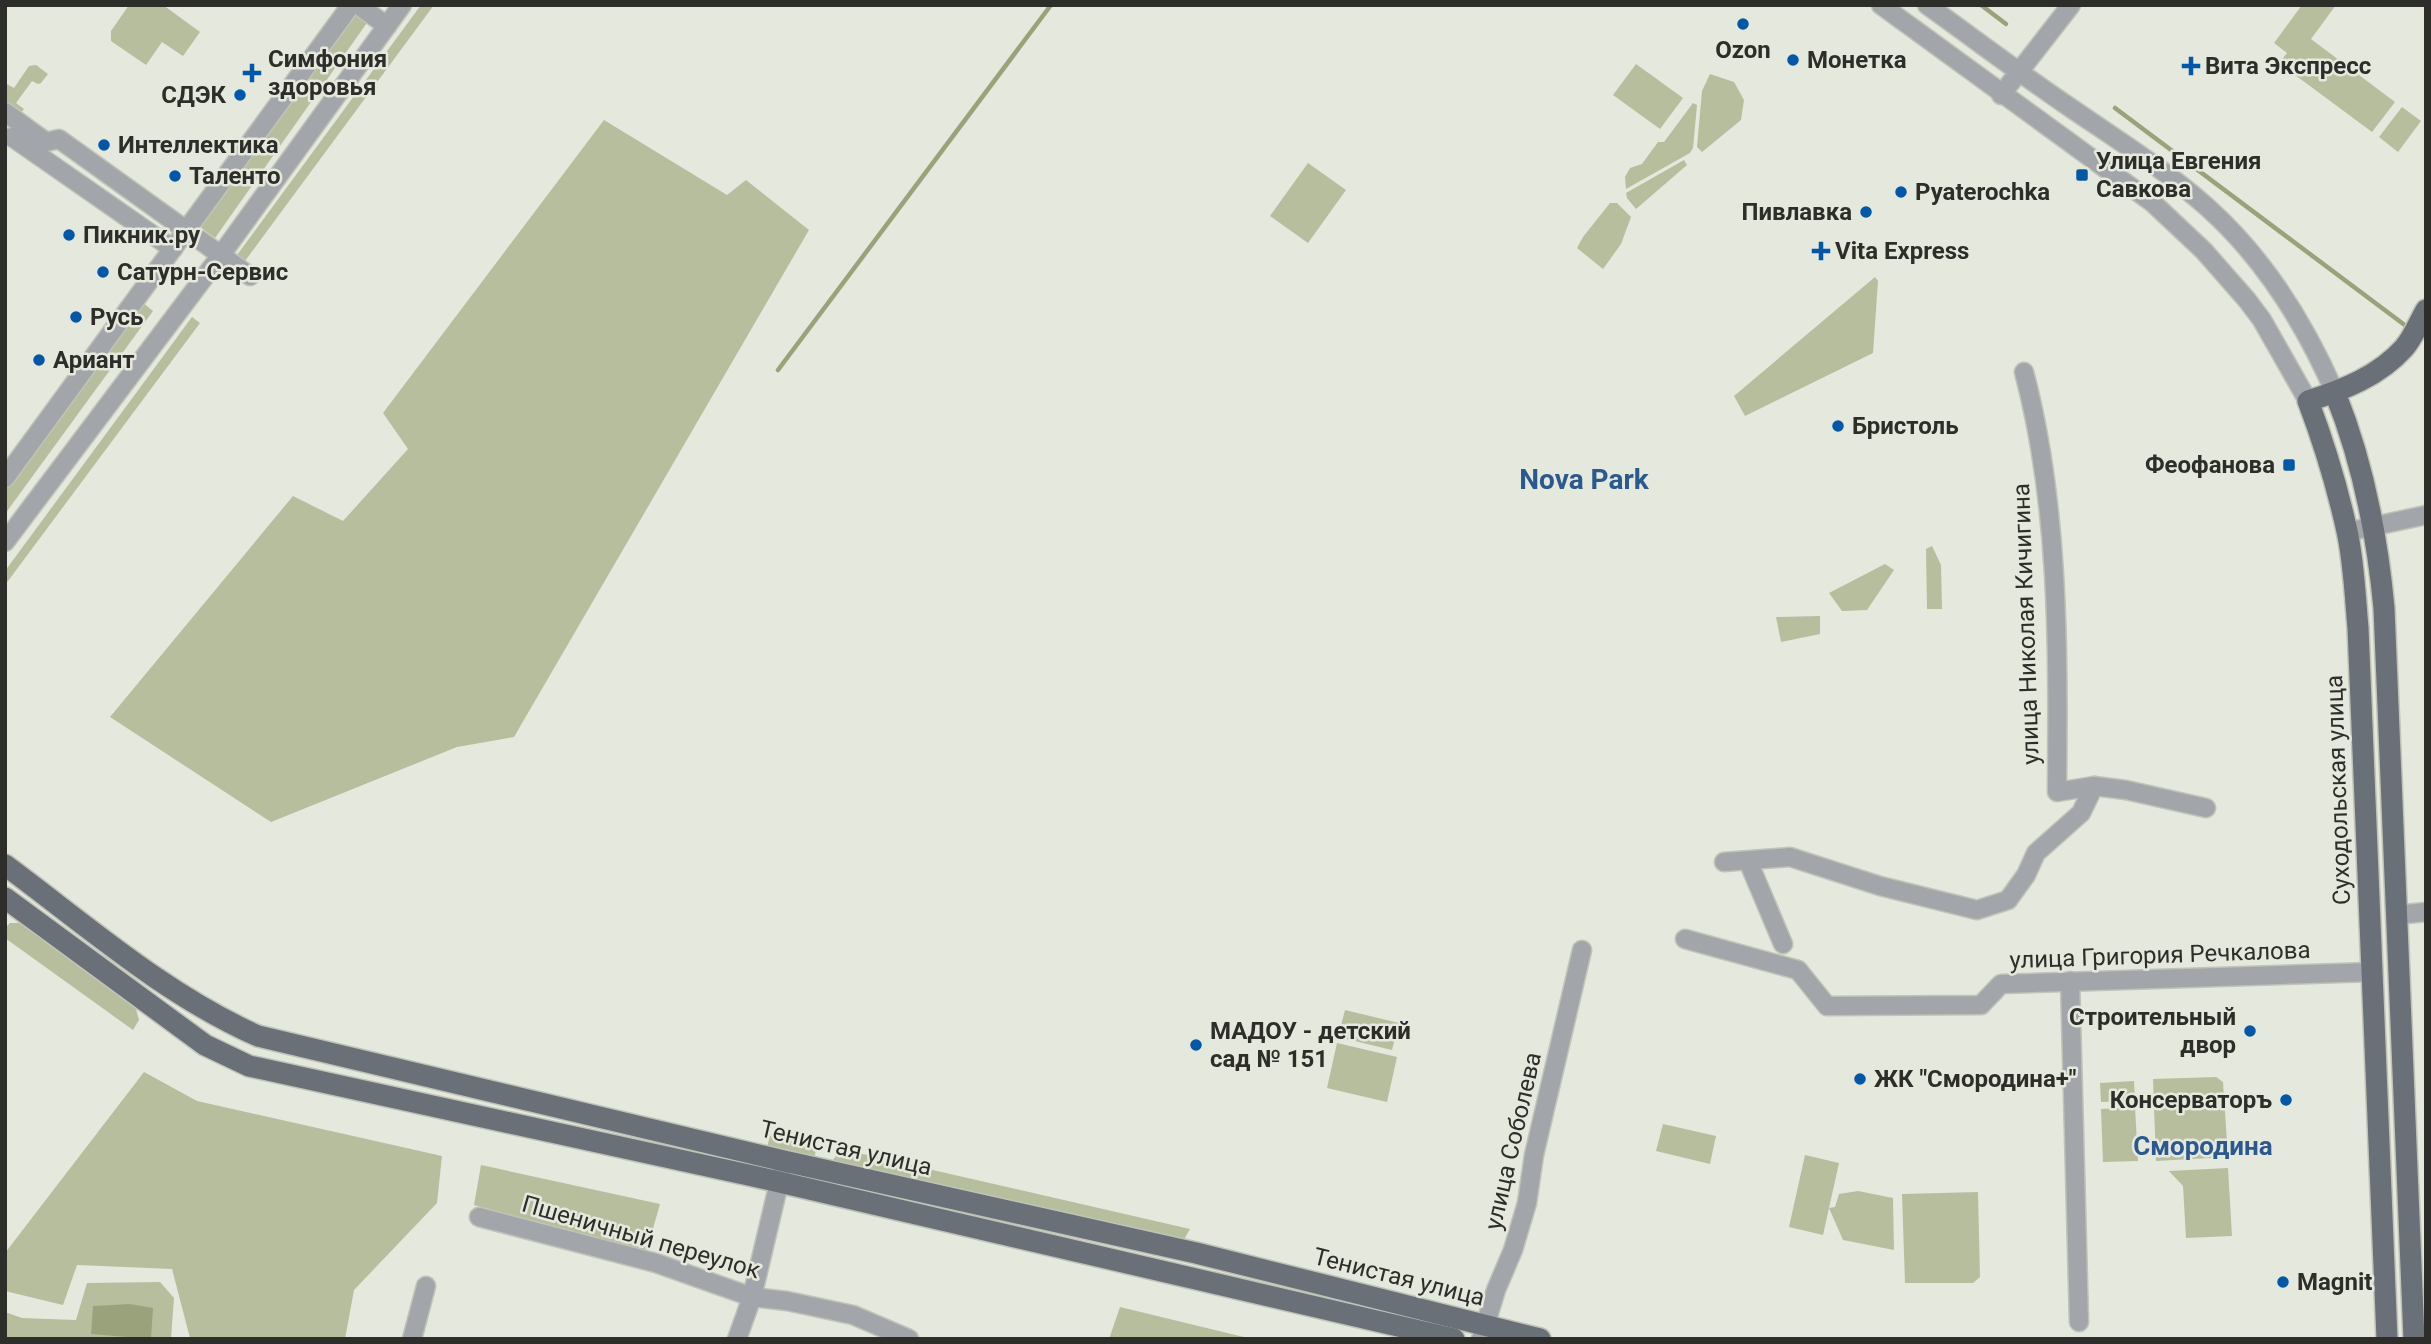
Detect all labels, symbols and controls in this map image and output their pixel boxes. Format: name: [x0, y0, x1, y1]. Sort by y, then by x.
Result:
marker: Ozon: [1735, 16, 1751, 32]
place label: Ozon: [1715, 36, 1771, 64]
place label: Симфония здоровья: [268, 45, 387, 101]
place label: Монетка: [1807, 46, 1907, 74]
marker: Монетка: [1785, 52, 1801, 68]
place label: Вита Экспресс: [2205, 52, 2371, 80]
marker: Вита Экспресс: [2183, 58, 2199, 74]
marker: Симфония здоровья: [242, 63, 262, 83]
place label: СДЭК: [161, 81, 226, 109]
marker: СДЭК: [232, 87, 248, 103]
place label: Интеллектика: [118, 131, 279, 159]
marker: Интеллектика: [96, 137, 112, 153]
place label: Улица Евгения Савкова: [2096, 147, 2261, 203]
place label: Таленто: [189, 162, 281, 190]
marker: Улица Евгения Савкова: [2074, 167, 2090, 183]
marker: Таленто: [167, 168, 183, 184]
place label: Pyaterochka: [1915, 178, 2050, 206]
marker: Pyaterochka: [1893, 184, 1909, 200]
place label: Пивлавка: [1742, 198, 1852, 226]
marker: Пивлавка: [1858, 204, 1874, 220]
place label: Пикник.ру: [83, 221, 201, 249]
marker: Пикник.ру: [61, 227, 77, 243]
place label: Vita Express: [1835, 237, 1969, 265]
marker: Vita Express: [1813, 243, 1829, 259]
place label: Сатурн-Сервис: [117, 258, 288, 286]
marker: Сатурн-Сервис: [95, 264, 111, 280]
place label: Русь: [90, 303, 143, 331]
marker: Русь: [68, 309, 84, 325]
place label: Ариант: [53, 346, 135, 374]
marker: Ариант: [31, 352, 47, 368]
place label: Бристоль: [1852, 412, 1959, 440]
marker: Бристоль: [1830, 418, 1846, 434]
place label: Феофанова: [2145, 451, 2275, 479]
marker: Феофанова: [2281, 457, 2297, 473]
district label: Nova Park: [1519, 463, 1650, 496]
street label: улица Николая Кичигина: [2007, 483, 2045, 765]
street label: Суходольская улица: [2320, 675, 2356, 905]
street label: улица Григория Речкалова: [2009, 936, 2311, 974]
place label: Строительный двор: [2069, 1003, 2236, 1059]
place label: МАДОУ - детский сад № 151: [1210, 1017, 1411, 1073]
marker: Строительный двор: [2242, 1023, 2258, 1039]
marker: МАДОУ - детский сад № 151: [1188, 1037, 1204, 1053]
street label: улица Соболева: [1479, 1050, 1547, 1232]
place label: ЖК "Смородина+": [1874, 1065, 2077, 1093]
marker: ЖК "Смородина+": [1852, 1071, 1868, 1087]
place label: Консерваторъ: [2110, 1086, 2272, 1114]
marker: Консерваторъ: [2278, 1092, 2294, 1108]
street label: Тенистая улица: [757, 1115, 935, 1181]
district label: Смородина: [2133, 1131, 2273, 1161]
street label: Пшеничный переулок: [519, 1190, 763, 1284]
street label: Тенистая улица: [1310, 1242, 1488, 1312]
place label: Magnit: [2297, 1268, 2373, 1296]
marker: Magnit: [2275, 1274, 2291, 1290]

